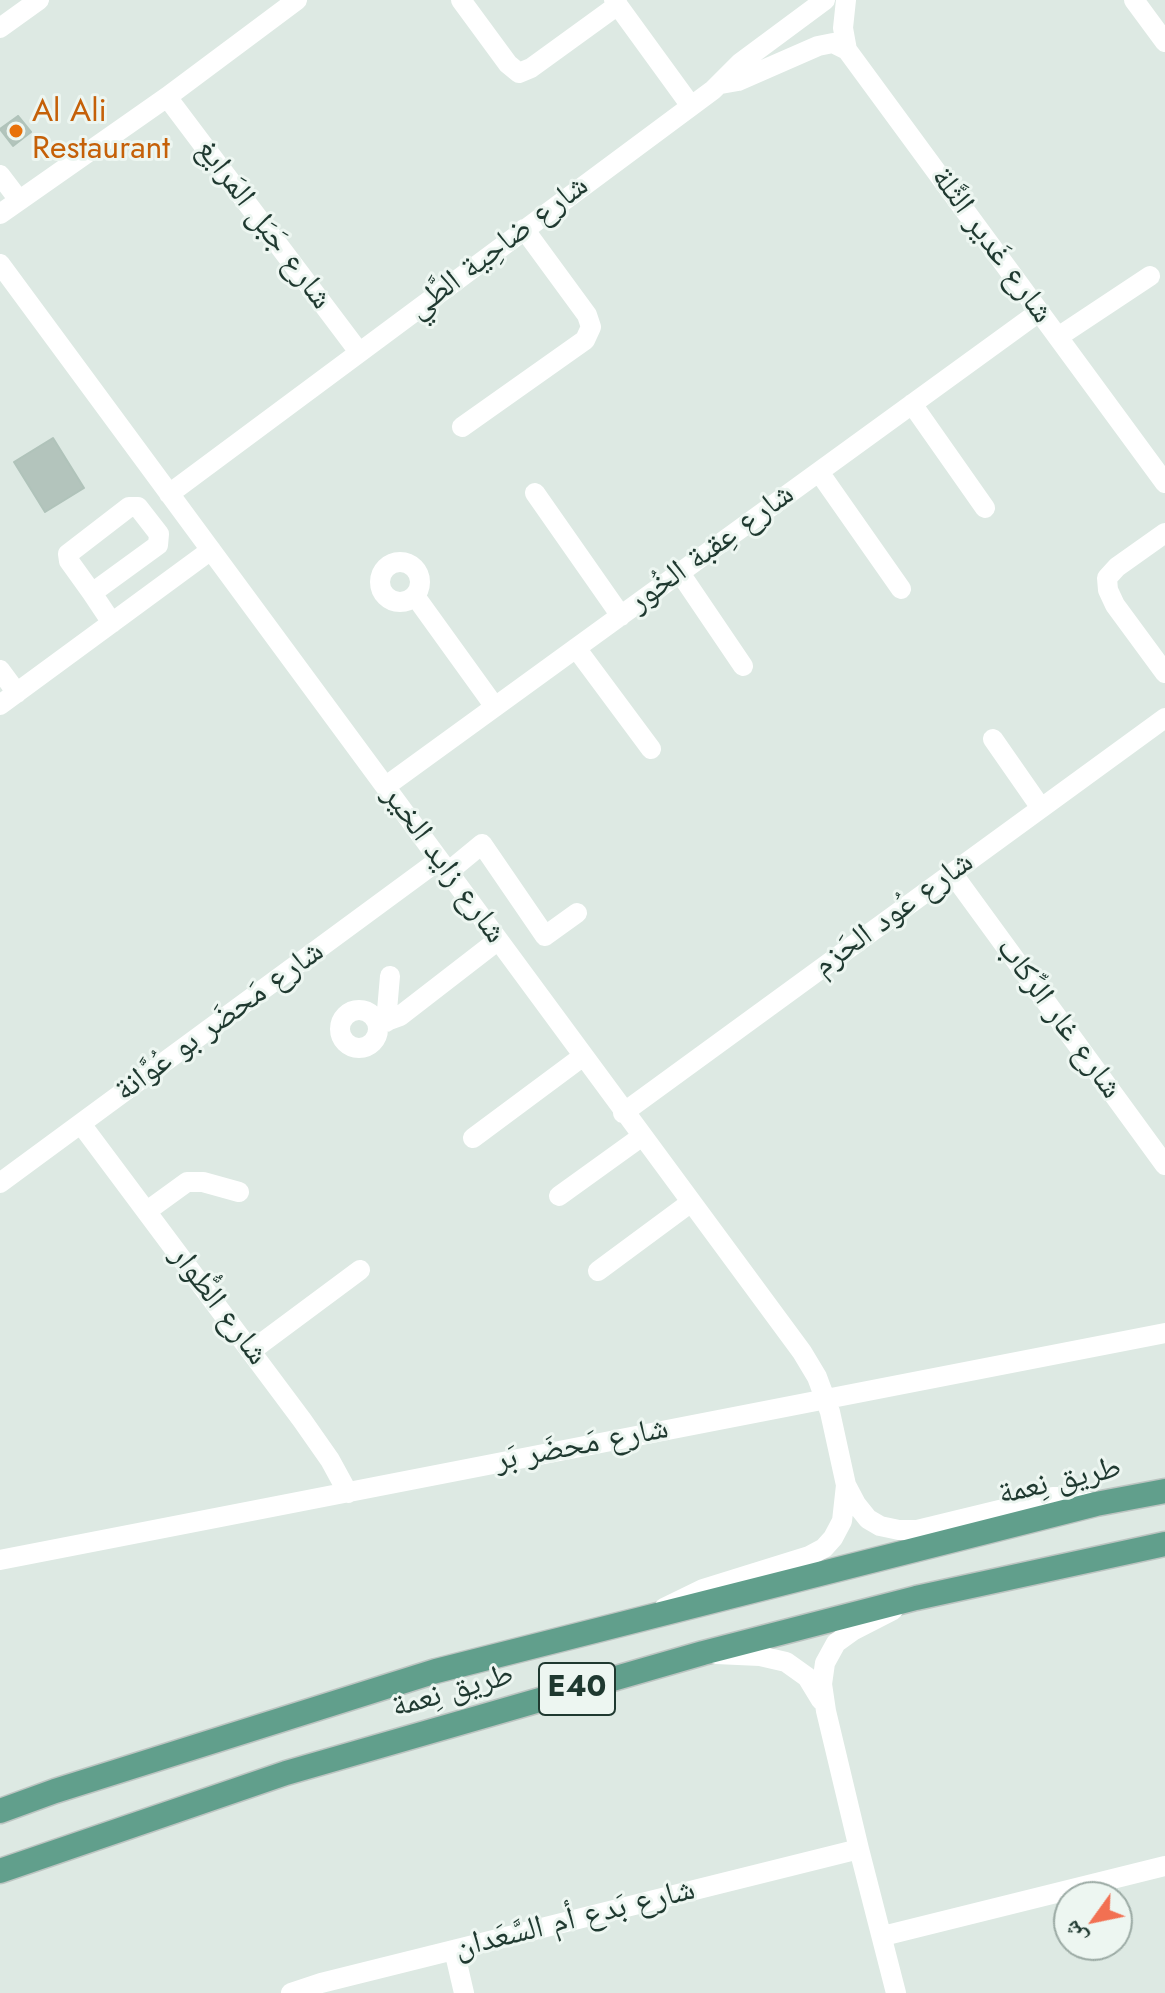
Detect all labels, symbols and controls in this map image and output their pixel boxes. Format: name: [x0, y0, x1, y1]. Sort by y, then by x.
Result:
place label: Al Ali Restaurant: [32, 94, 170, 169]
marker: Al Ali Restaurant: [7, 122, 25, 140]
street label: شارع جَبَل المَرايغ: [187, 132, 339, 318]
street label: شارع غَدير الثَّلة: [922, 160, 1060, 332]
street label: شارع ضاحِية الطَّي: [401, 168, 597, 328]
street label: شارع عِقبة الخُور: [622, 476, 802, 622]
street label: شارع زايد الخير: [373, 778, 513, 952]
street label: شارع عُود الحَزم: [806, 844, 982, 986]
street label: شارع غار الرِّكاب: [987, 931, 1129, 1107]
street label: شارع مَحضَر بو عُوَّانة: [108, 933, 332, 1111]
street label: شارع الطُّوار: [161, 1239, 275, 1373]
street label: شارع مَحضَر بَر: [492, 1410, 672, 1482]
street label: طريق نِعمة: [995, 1449, 1125, 1515]
street label: طريق نِعمة: [388, 1656, 518, 1728]
road number: E40: [539, 1663, 615, 1715]
street label: شارع بَدع أم السَّعَدان: [451, 1872, 699, 1968]
north arrow: [1053, 1881, 1133, 1961]
text: ش: [1055, 1914, 1094, 1951]

